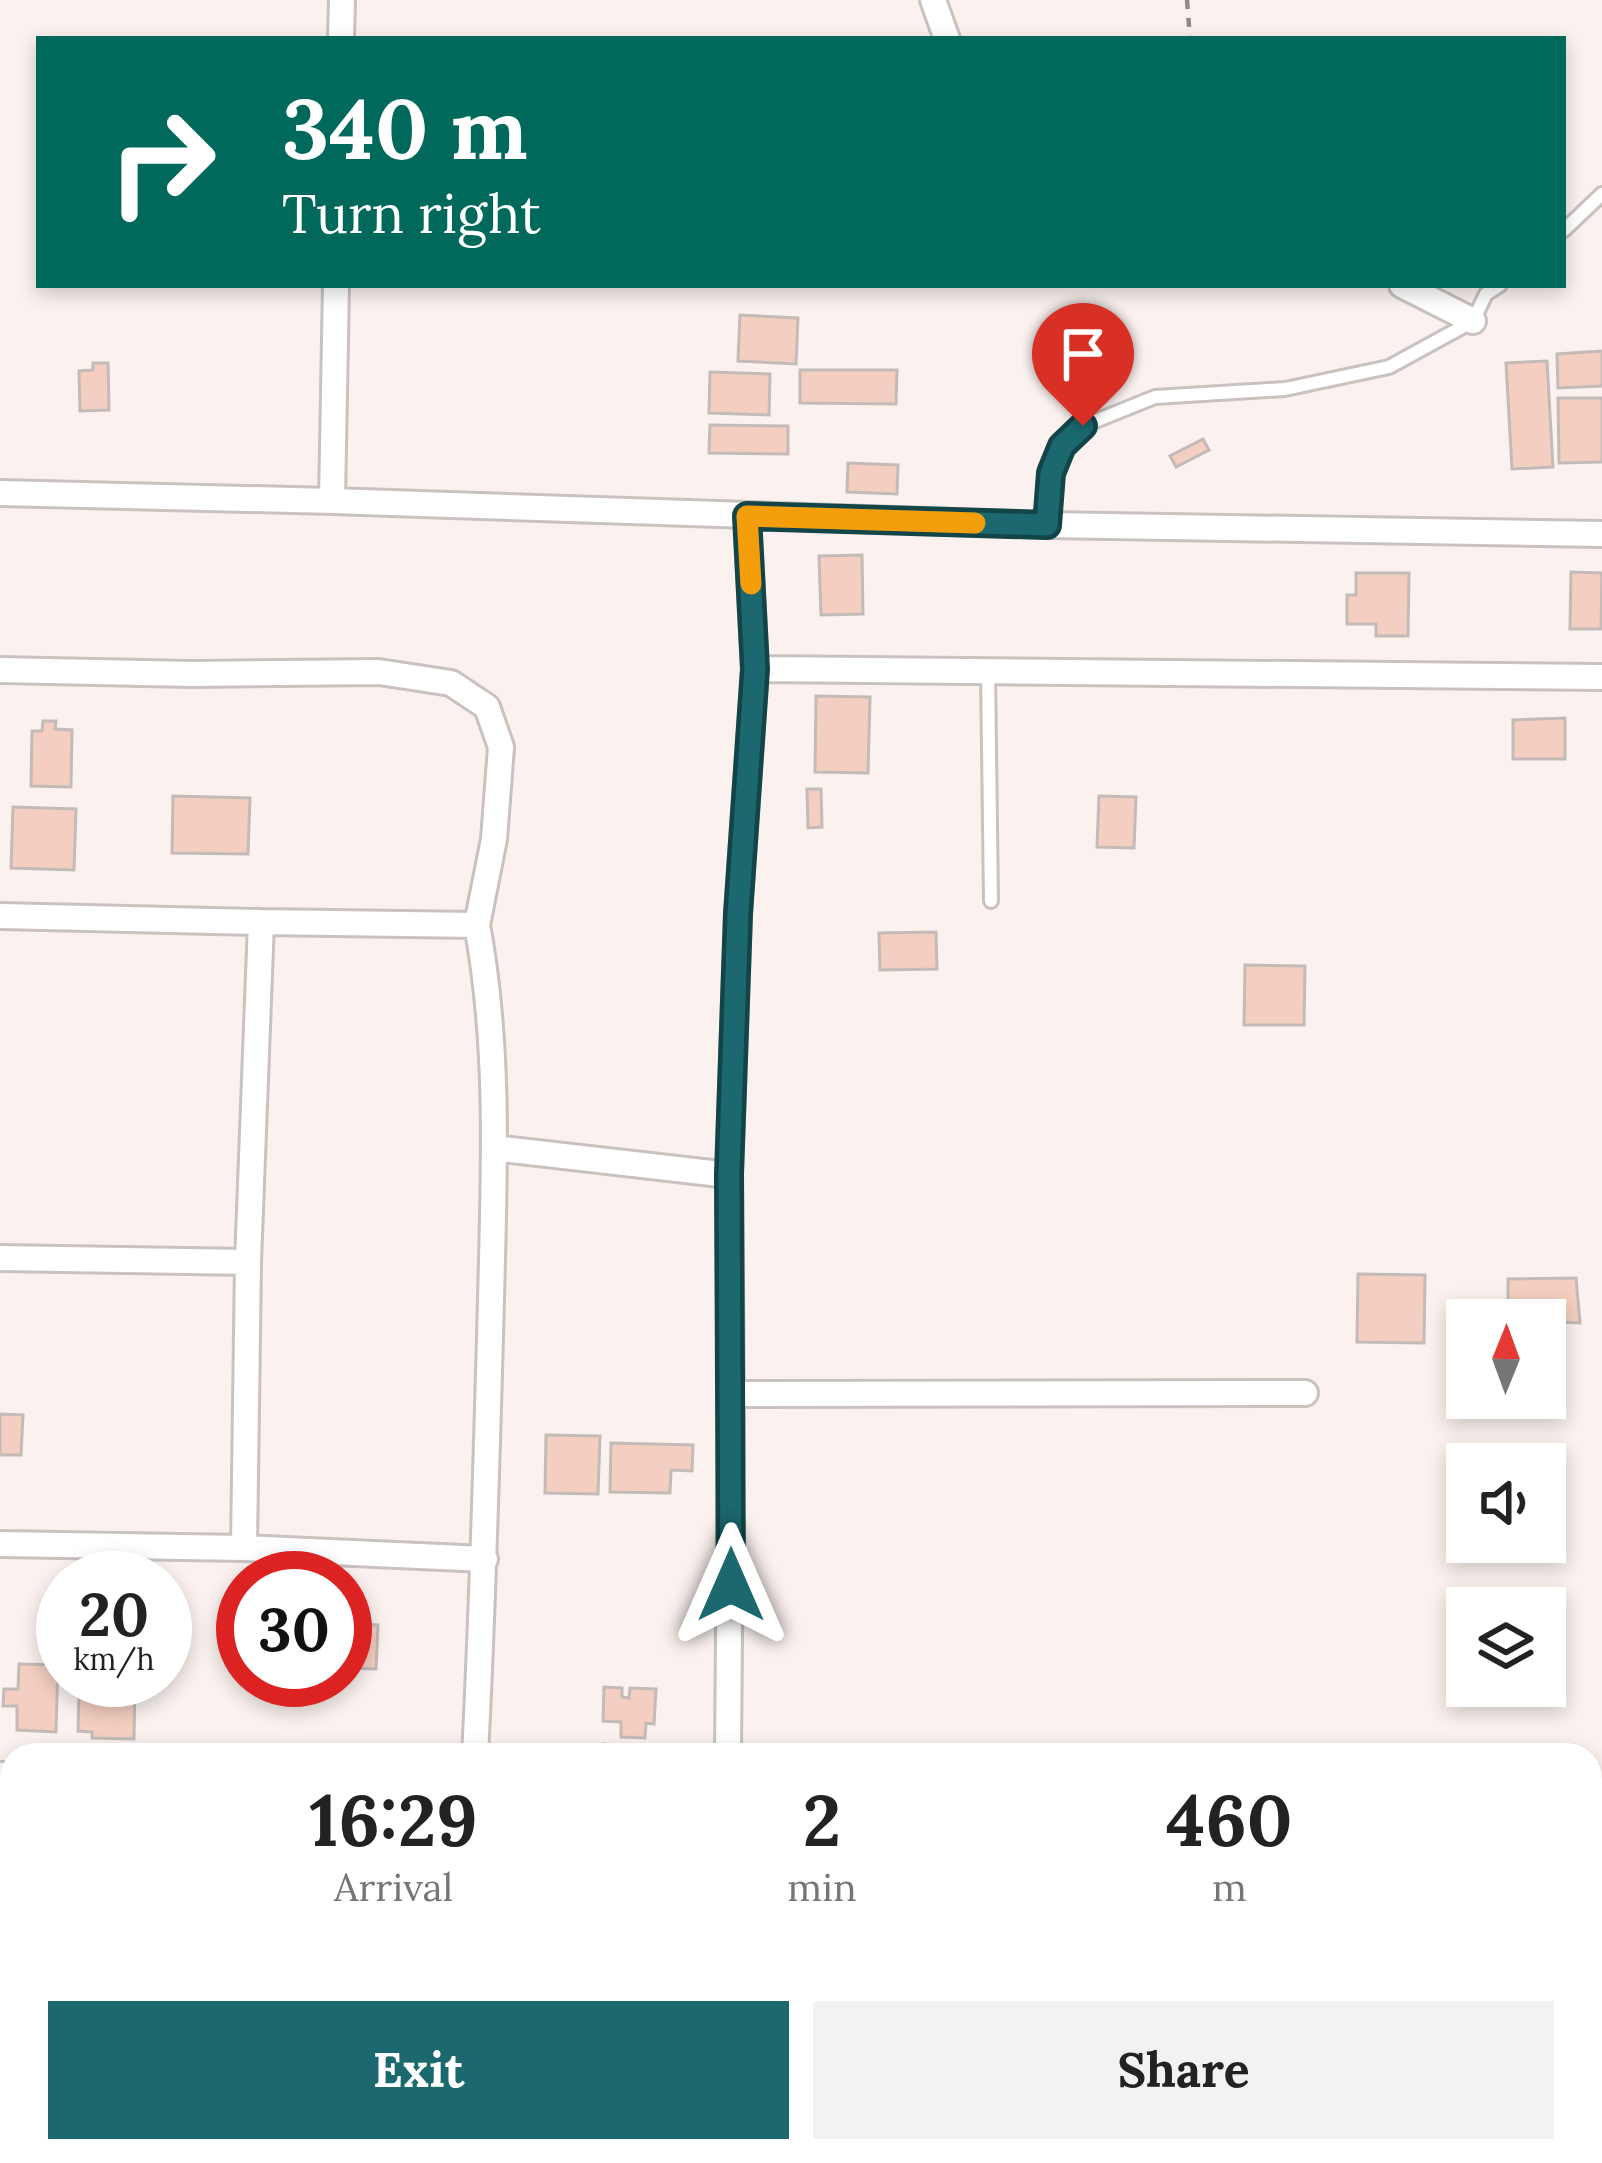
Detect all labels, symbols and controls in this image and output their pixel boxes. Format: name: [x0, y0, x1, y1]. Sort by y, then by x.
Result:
text: 340 m: [282, 74, 528, 182]
icon: right: [84, 84, 240, 240]
text: Turn right: [282, 179, 541, 248]
pin: [1032, 303, 1134, 426]
icon: arrive: [1050, 321, 1116, 387]
north arrow: [1446, 1299, 1566, 1419]
map controls: [1446, 1299, 1566, 1707]
button: sound: [1446, 1443, 1566, 1563]
position arrow: [668, 1522, 794, 1648]
speed limit sign: 30: [216, 1551, 372, 1707]
text: 20: [79, 1576, 149, 1652]
button: layers: [1446, 1587, 1566, 1707]
text: km/h: [73, 1640, 155, 1678]
text: 16:29: [309, 1774, 478, 1866]
text: 2: [803, 1774, 841, 1866]
text: 460: [1166, 1774, 1293, 1866]
text: Arrival: [334, 1862, 453, 1912]
text: min: [787, 1862, 857, 1912]
text: m: [1212, 1862, 1247, 1912]
button: Exit: [48, 2001, 789, 2139]
button: Share: [813, 2001, 1554, 2139]

